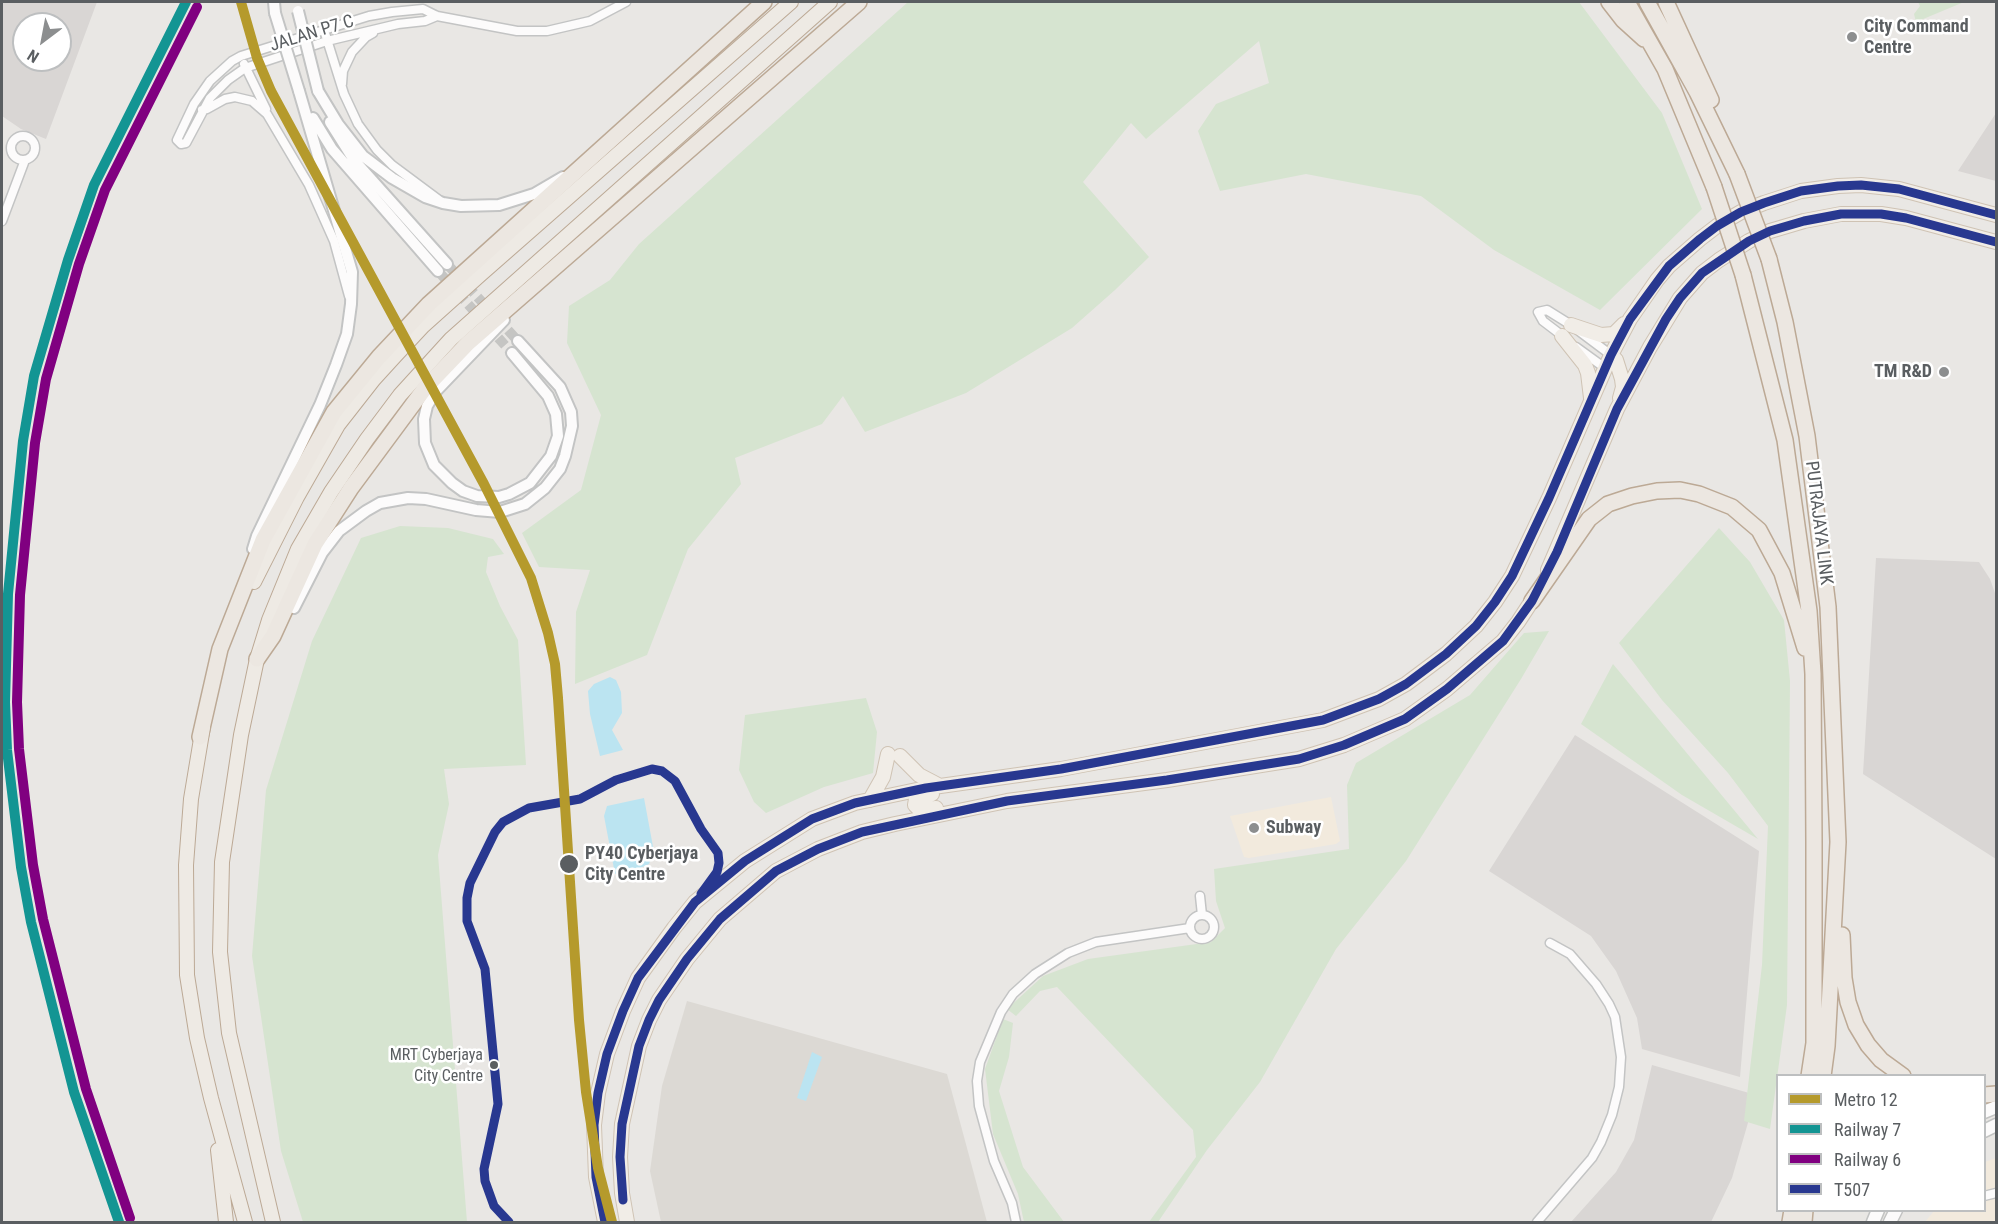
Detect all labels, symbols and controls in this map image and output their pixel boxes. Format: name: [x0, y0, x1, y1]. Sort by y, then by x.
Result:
street label: JALAN P7 C: [267, 11, 357, 57]
north arrow: [12, 12, 72, 72]
place label: City Command Centre: [1864, 16, 1969, 58]
marker: City Command Centre: [1845, 30, 1859, 44]
text: N: [24, 45, 42, 67]
place label: TM R&D: [1874, 361, 1932, 383]
marker: TM R&D: [1937, 365, 1951, 379]
street label: PUTRAJAYA LINK: [1800, 460, 1836, 586]
place label: Subway: [1266, 817, 1321, 839]
marker: Subway: [1247, 821, 1261, 835]
place label: PY40 Cyberjaya City Centre: [585, 843, 698, 886]
marker: PY40 Cyberjaya City Centre: [558, 853, 580, 875]
place label: MRT Cyberjaya City Centre: [390, 1046, 483, 1084]
marker: MRT Cyberjaya City Centre: [488, 1059, 500, 1071]
legend: [1776, 1074, 1986, 1212]
text: Metro 12: [1834, 1089, 1898, 1110]
text: Railway 7: [1834, 1119, 1901, 1140]
text: Railway 6: [1834, 1149, 1901, 1170]
text: T507: [1834, 1179, 1870, 1200]

